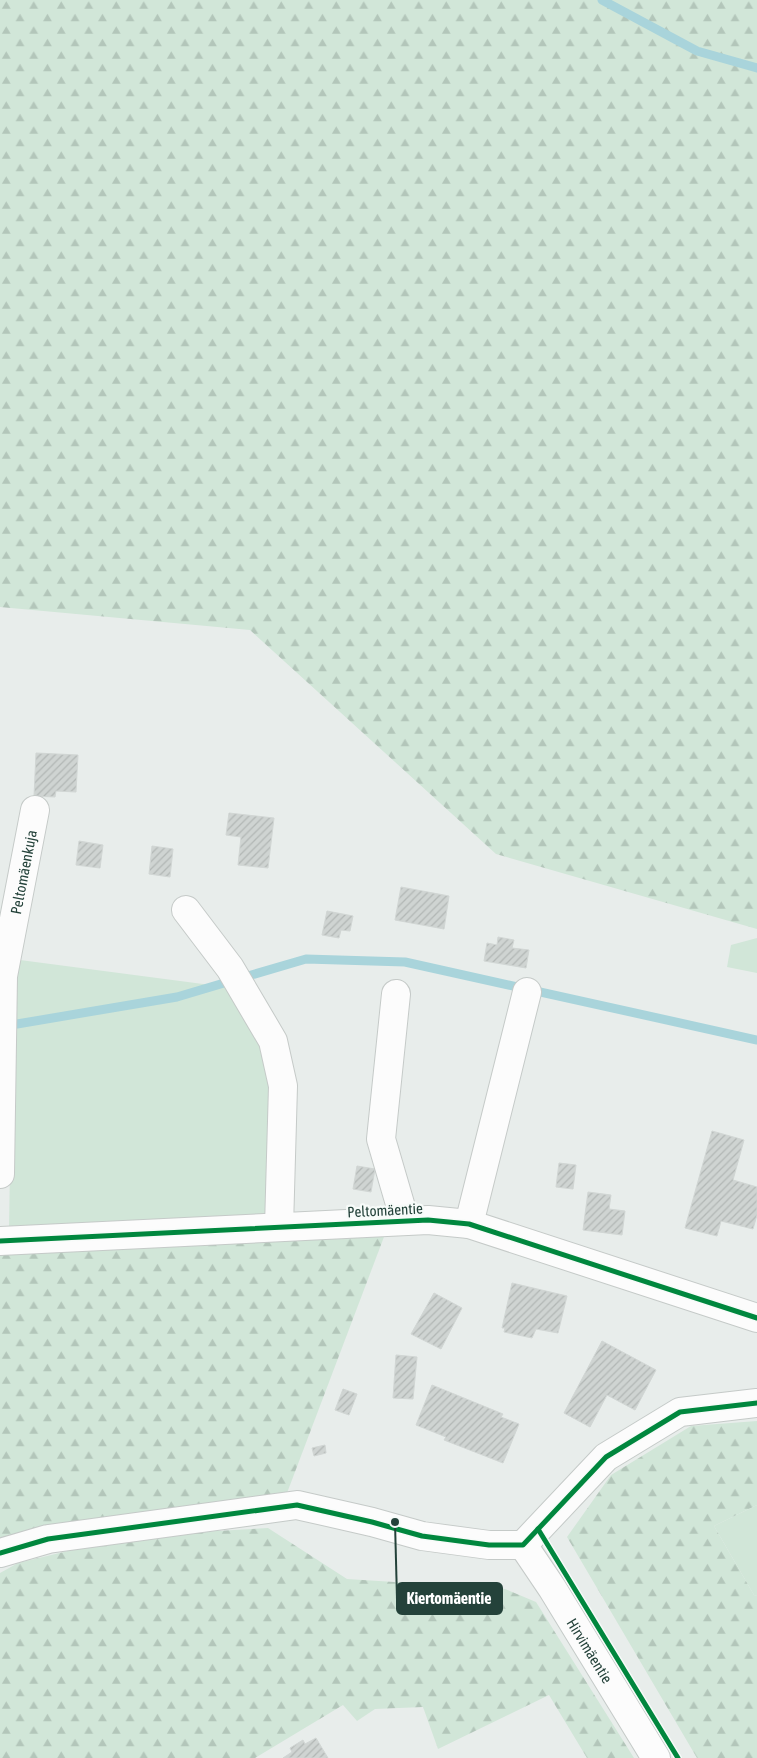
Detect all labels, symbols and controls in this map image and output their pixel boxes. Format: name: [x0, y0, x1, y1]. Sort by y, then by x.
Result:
street label: Peltomäenkuja: [7, 828, 39, 915]
street label: Peltomäentie: [347, 1200, 423, 1220]
callout: Kiertomäentie: [397, 1583, 502, 1614]
text: Kiertomäentie: [407, 1589, 491, 1607]
street label: Hirvimäentie: [564, 1615, 616, 1686]

